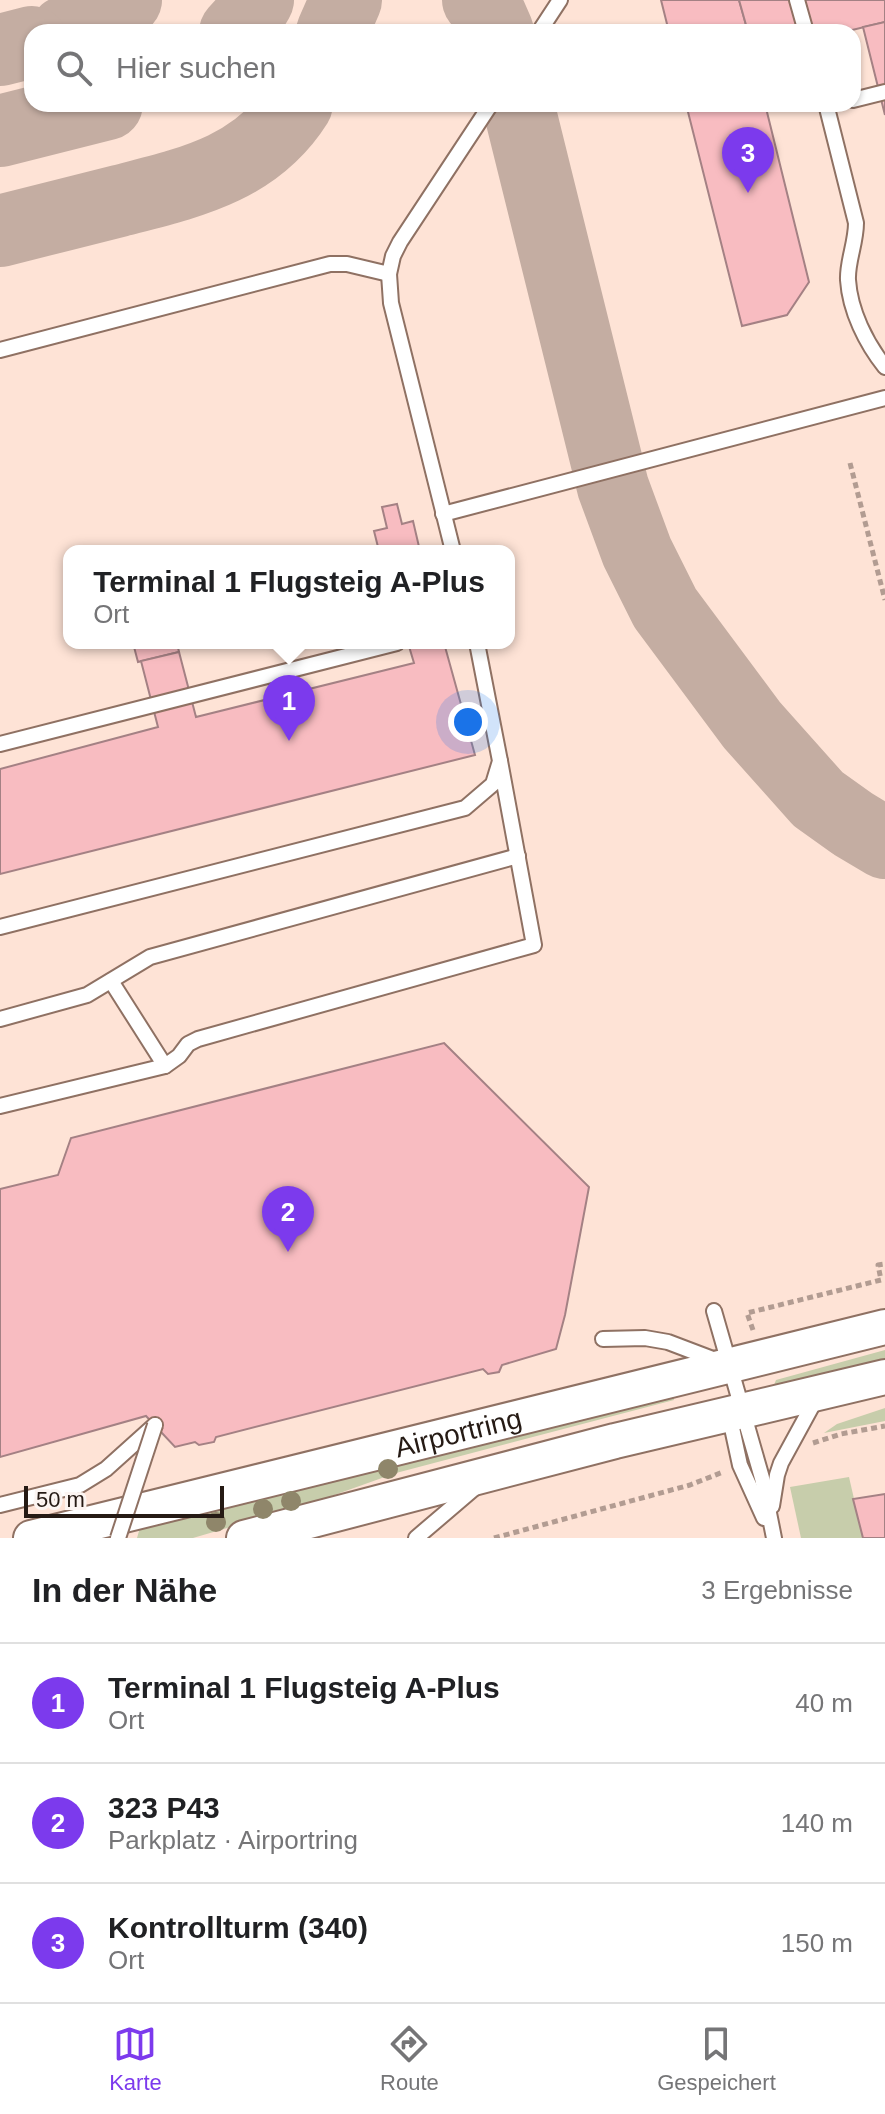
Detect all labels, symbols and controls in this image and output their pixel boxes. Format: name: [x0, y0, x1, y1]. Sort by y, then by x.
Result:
search box: [24, 24, 861, 112]
icon: search: [52, 46, 96, 90]
text: Hier suchen: [116, 51, 276, 84]
pin: 3: [722, 127, 774, 193]
popup: [63, 545, 515, 649]
text: Terminal 1 Flugsteig A-Plus: [93, 565, 485, 598]
text: Ort: [93, 599, 129, 629]
pin: 1: [263, 675, 315, 741]
your location: [448, 702, 488, 742]
pin: 2: [262, 1186, 314, 1252]
street label: Airportring: [392, 1402, 525, 1463]
scale bar: [24, 1482, 224, 1518]
text: 50 m: [36, 1487, 85, 1512]
text: In der Nähe: [32, 1571, 217, 1609]
text: 3 Ergebnisse: [701, 1575, 853, 1605]
text: Terminal 1 Flugsteig A-Plus: [108, 1671, 500, 1704]
text: 1: [51, 1688, 65, 1718]
text: 40 m: [795, 1688, 853, 1718]
text: Ort: [108, 1705, 144, 1735]
text: 323 P43: [108, 1791, 220, 1824]
text: 2: [51, 1808, 65, 1838]
text: 140 m: [781, 1808, 853, 1838]
text: Parkplatz · Airportring: [108, 1825, 358, 1855]
text: Kontrollturm (340): [108, 1911, 368, 1944]
text: 3: [51, 1928, 65, 1958]
text: 150 m: [781, 1928, 853, 1958]
text: Ort: [108, 1945, 144, 1975]
tab: Karte: [109, 2022, 162, 2096]
tab: Route: [380, 2022, 439, 2096]
tab: Gespeichert: [657, 2022, 776, 2096]

